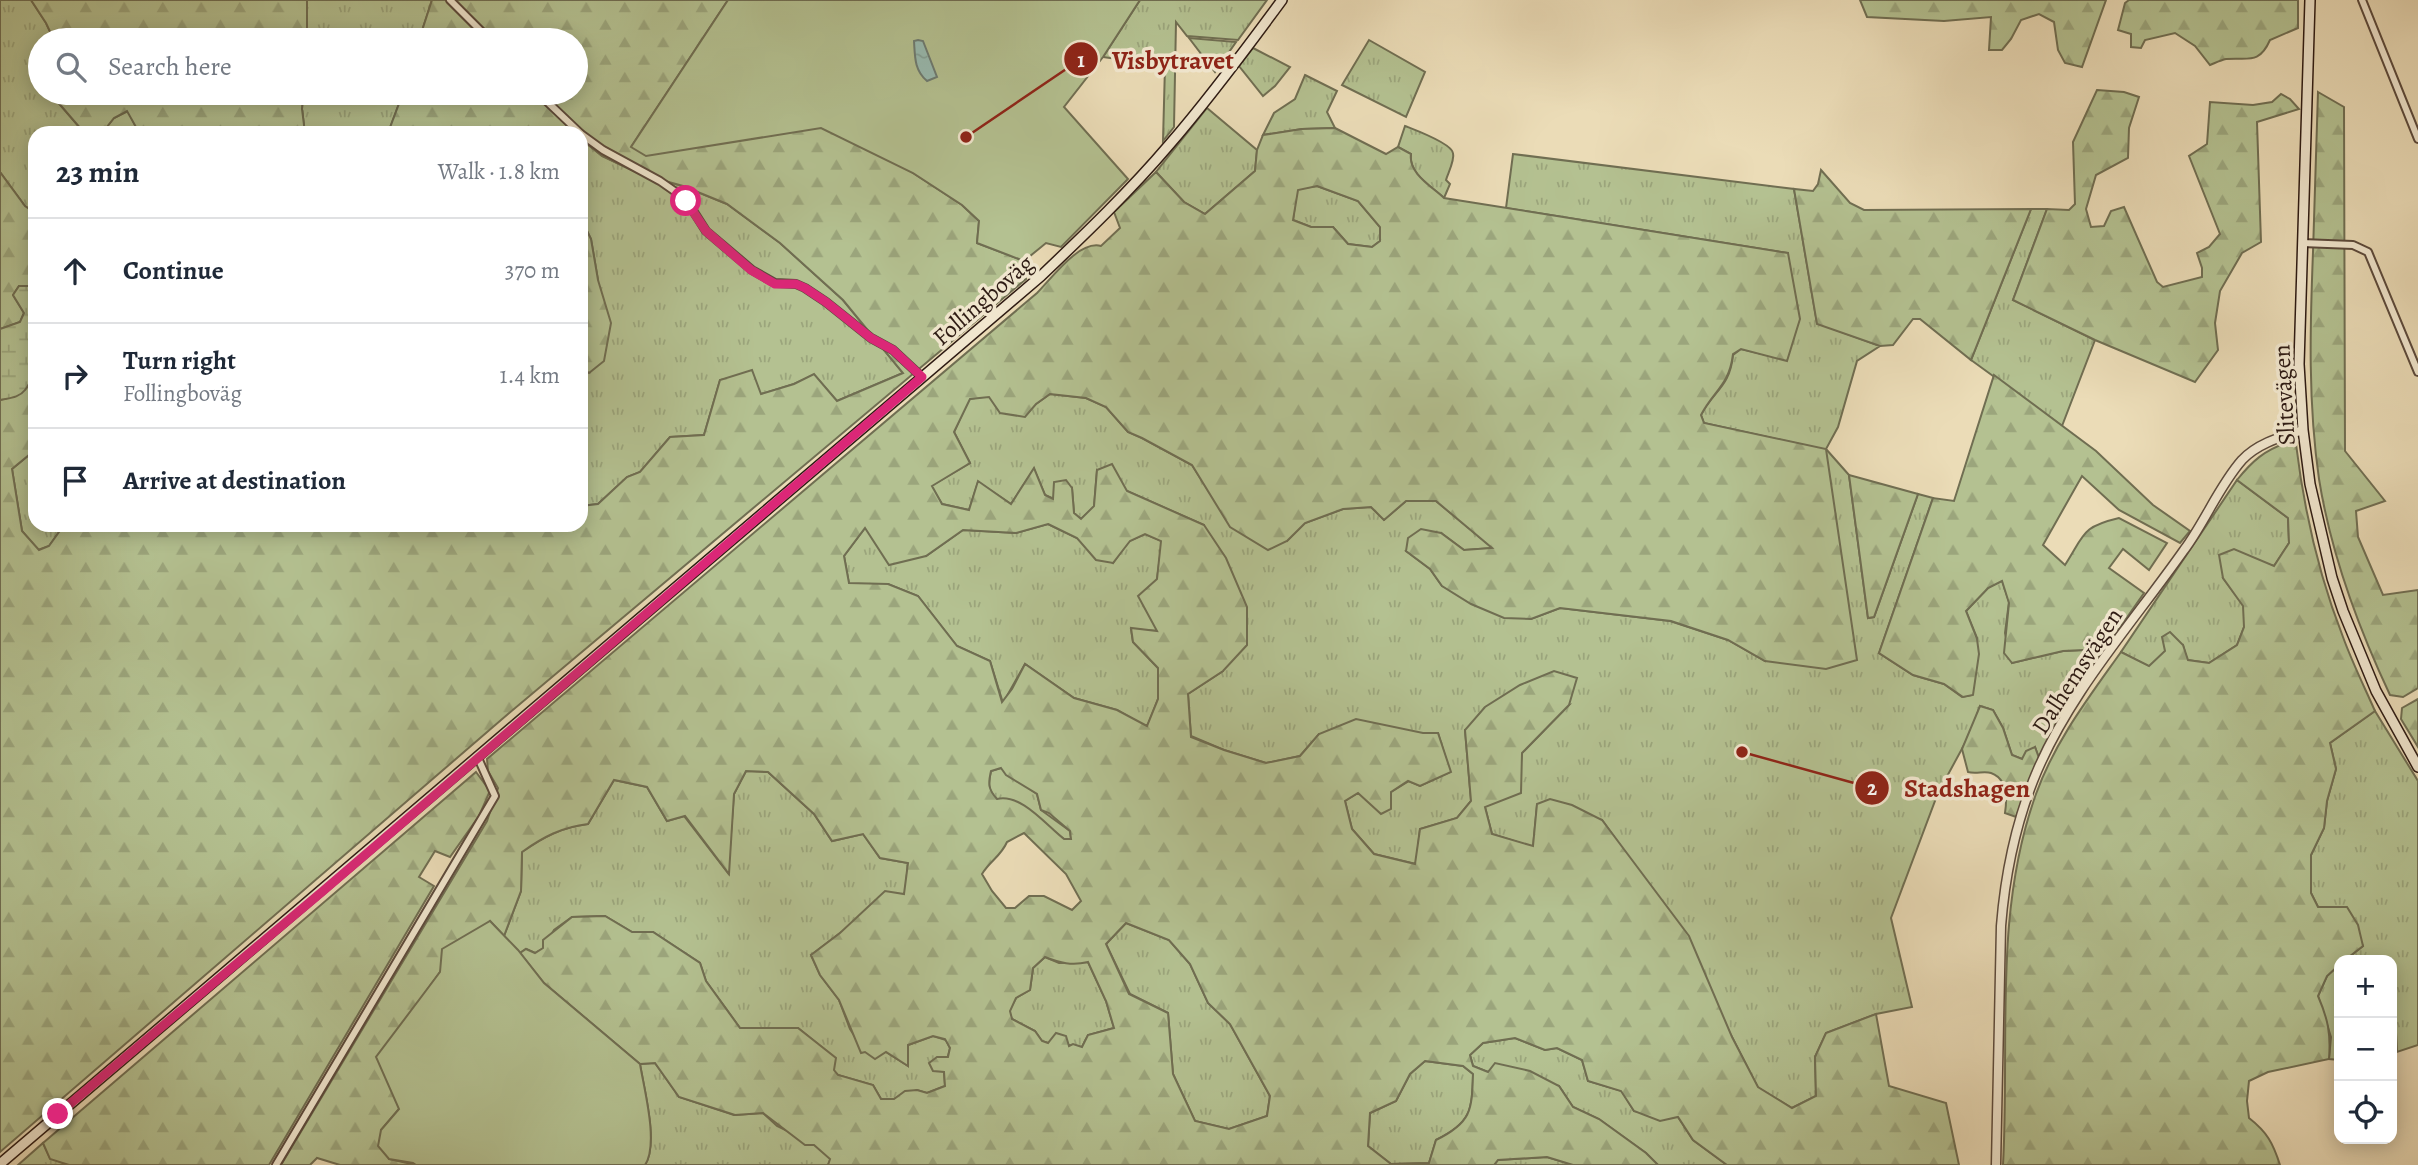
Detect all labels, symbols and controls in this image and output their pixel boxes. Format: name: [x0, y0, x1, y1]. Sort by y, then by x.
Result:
search box: [28, 28, 588, 105]
callout: Visbytravet: [1063, 36, 1248, 83]
text: Visbytravet: [1111, 43, 1234, 78]
text: 1: [1077, 46, 1085, 74]
icon: search: [52, 48, 90, 86]
text: Search here: [108, 49, 232, 84]
text: 23 min: [56, 152, 139, 192]
text: Walk · 1.8 km: [438, 156, 560, 187]
route start: [670, 185, 701, 216]
street label: Follingboväg: [926, 247, 1040, 353]
icon: ahead: [56, 252, 94, 290]
text: Continue: [123, 253, 224, 288]
text: 370 m: [505, 255, 560, 286]
text: Turn right: [123, 343, 236, 378]
street label: Slitevägen: [2265, 344, 2303, 446]
icon: right: [56, 357, 94, 395]
text: 1.4 km: [500, 360, 560, 391]
text: Follingboväg: [123, 378, 242, 409]
icon: arrive: [56, 462, 94, 500]
text: Arrive at destination: [123, 463, 346, 498]
street label: Dalhemsvägen: [2024, 602, 2130, 740]
callout: Stadshagen: [1855, 764, 2044, 811]
text: Stadshagen: [1904, 771, 2030, 806]
text: 2: [1867, 774, 1877, 802]
map controls: [2334, 955, 2397, 1144]
button: +: [2334, 955, 2397, 1018]
button: −: [2334, 1018, 2397, 1081]
button: locate: [2334, 1081, 2397, 1144]
route end: [42, 1098, 73, 1129]

